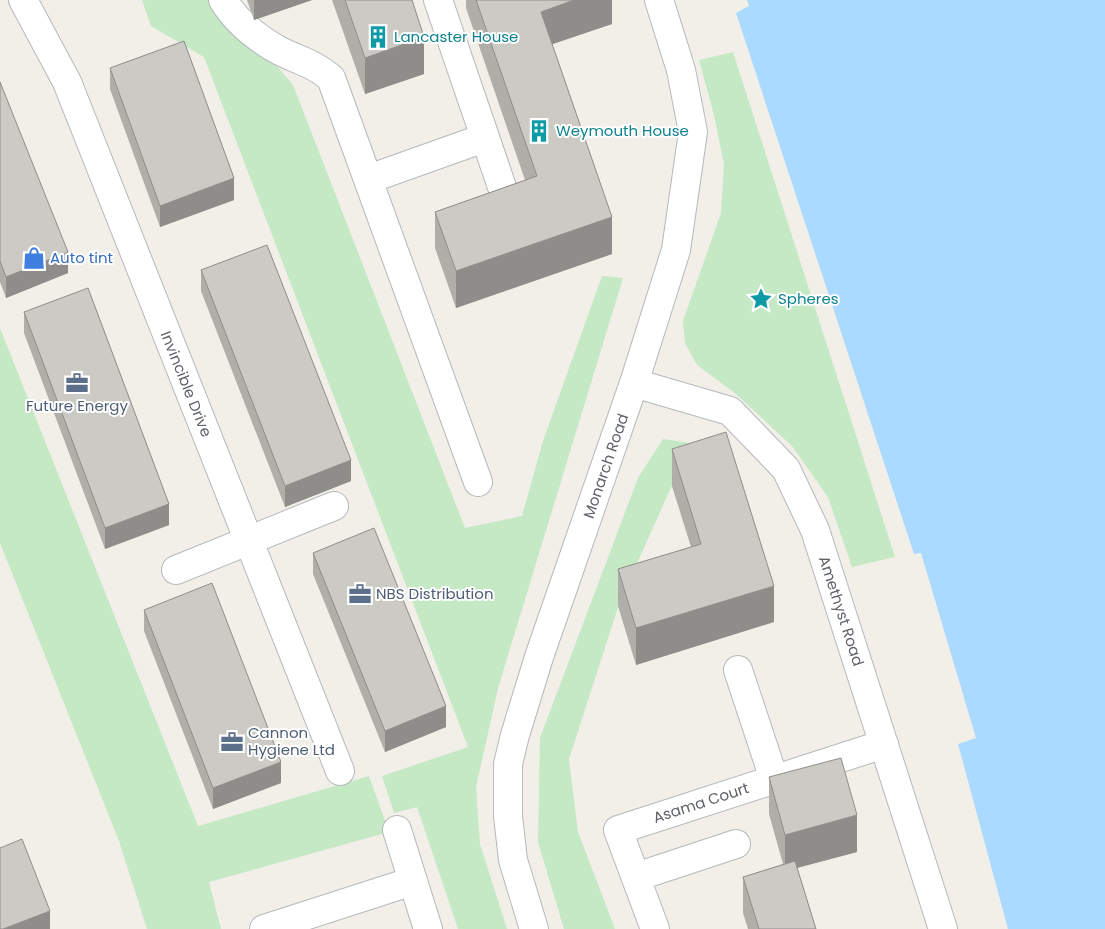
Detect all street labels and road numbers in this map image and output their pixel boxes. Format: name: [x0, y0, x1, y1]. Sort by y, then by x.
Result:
street label: Invincible Drive: [156, 328, 217, 440]
street label: Monarch Road: [578, 411, 633, 521]
street label: Amethyst Road: [814, 553, 869, 669]
street label: Asama Court: [650, 777, 751, 828]

